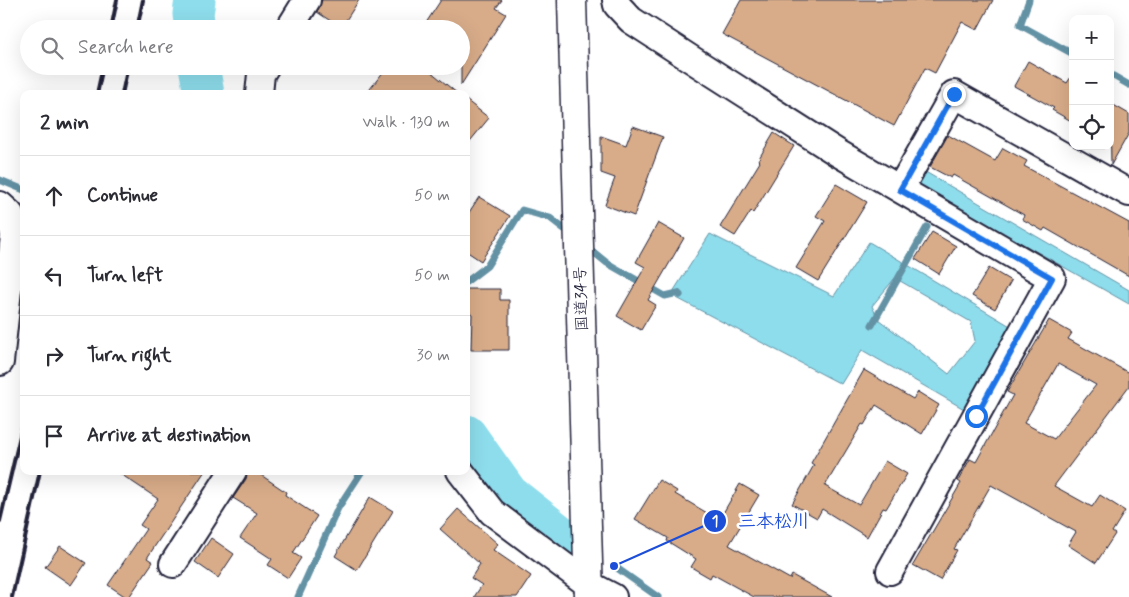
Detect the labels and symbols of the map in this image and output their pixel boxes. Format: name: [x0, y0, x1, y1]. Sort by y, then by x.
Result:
route end: [943, 83, 966, 106]
street label: 国道34号: [570, 266, 593, 332]
route start: [965, 405, 988, 428]
callout: 三本松川: [703, 504, 820, 537]
text: 三本松川: [738, 510, 810, 534]
text: 1: [712, 512, 718, 532]

